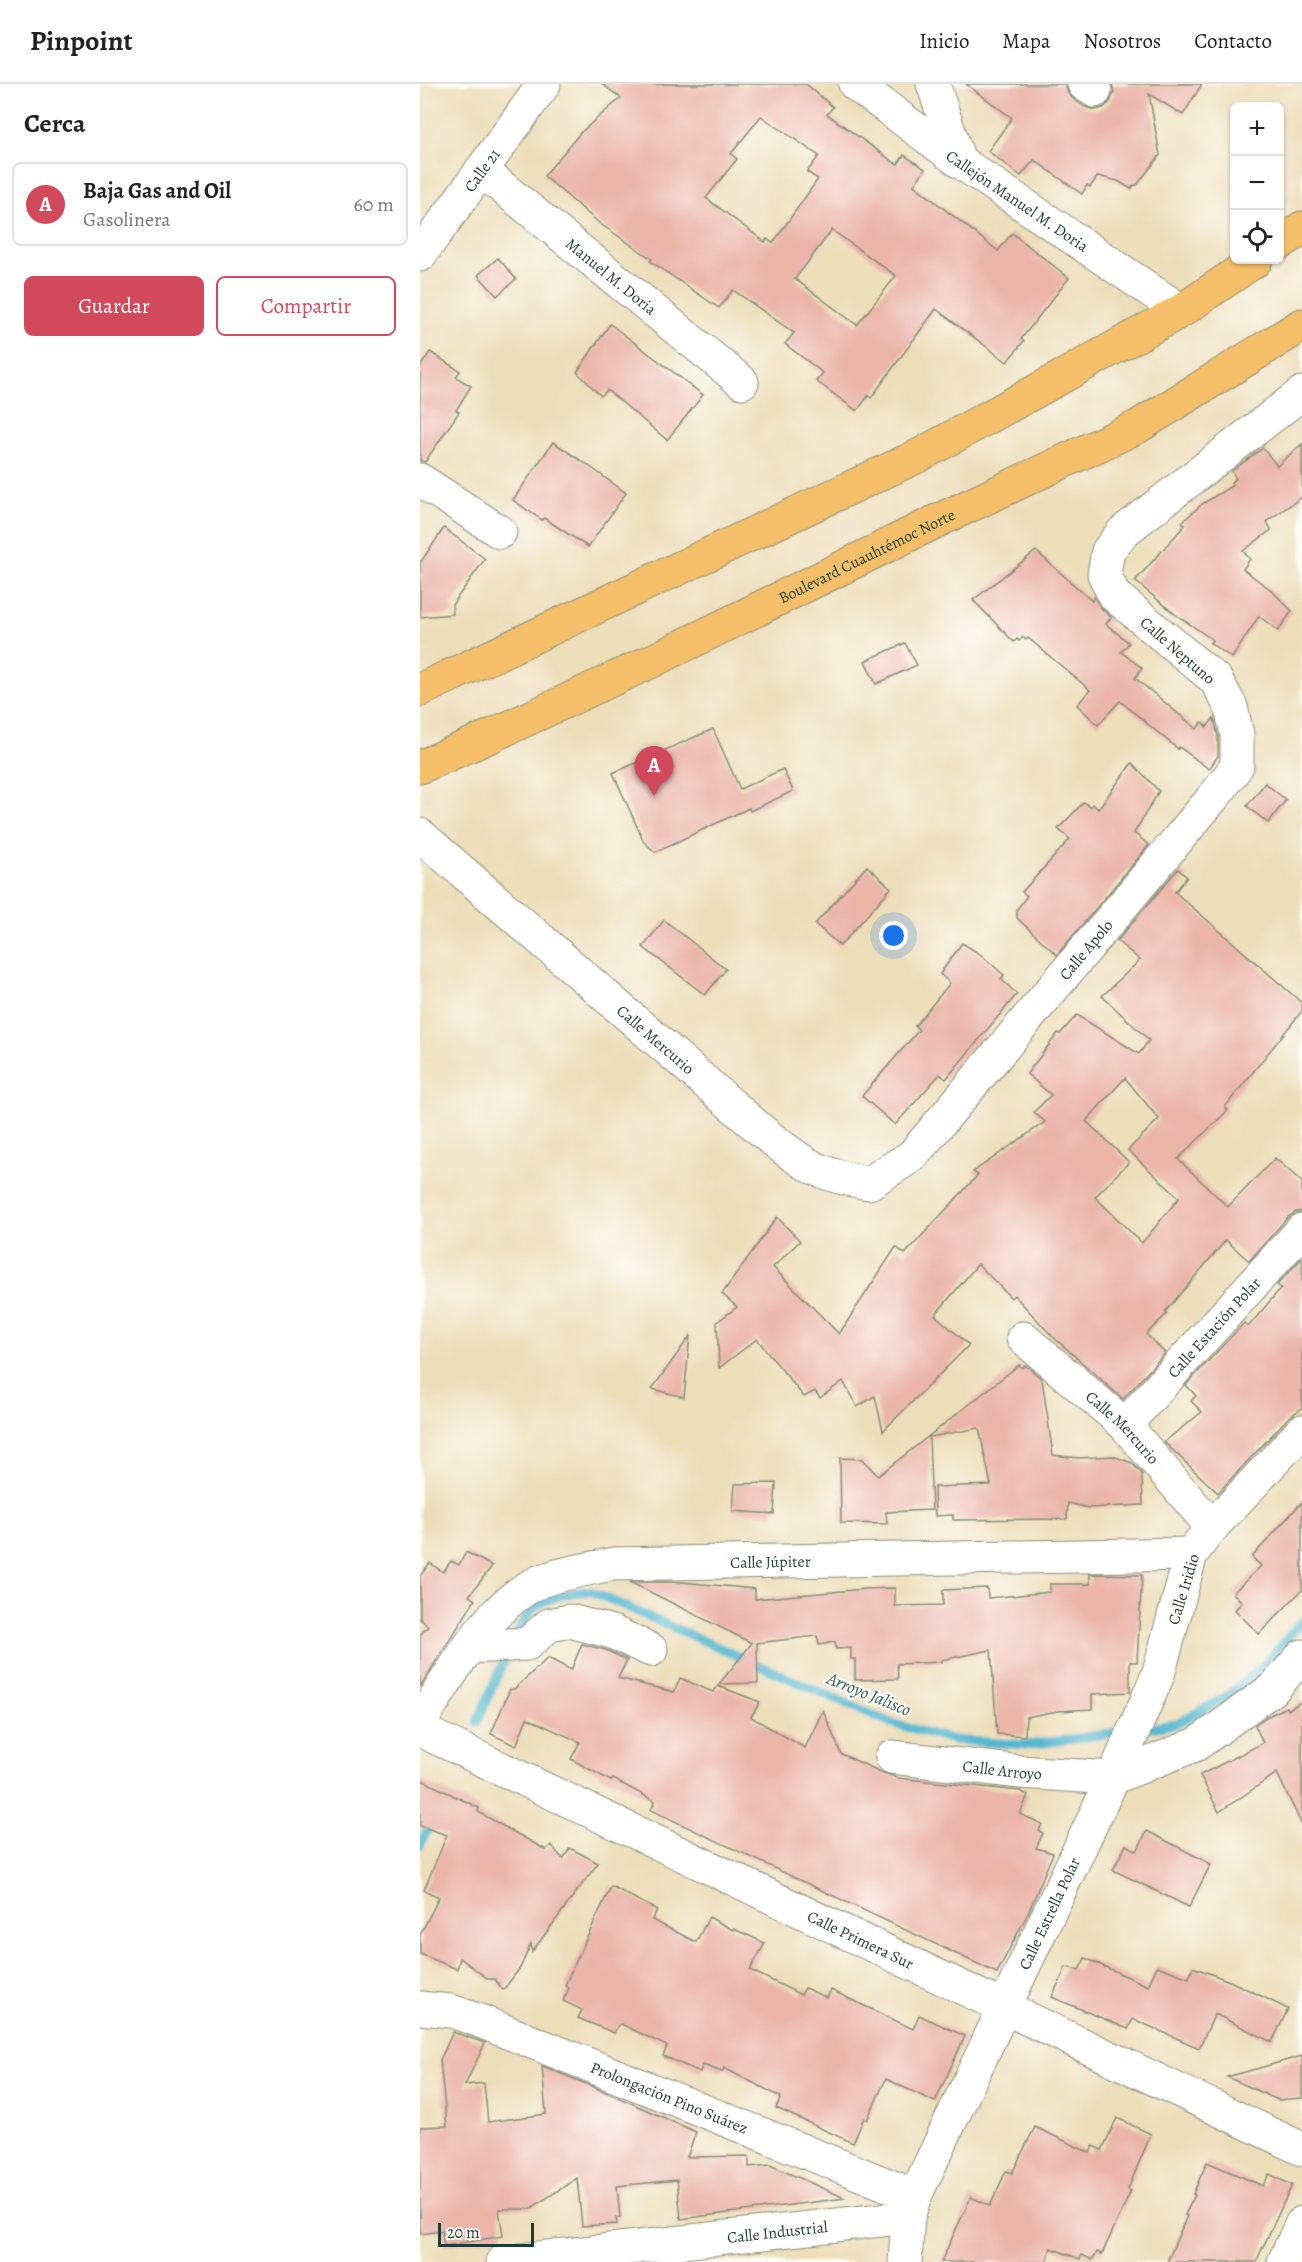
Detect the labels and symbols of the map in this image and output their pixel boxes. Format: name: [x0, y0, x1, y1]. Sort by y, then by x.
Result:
street label: Calle 21: [459, 144, 506, 197]
street label: Callejón Manuel M. Doria: [941, 145, 1093, 258]
street label: Manuel M. Doria: [561, 233, 661, 321]
street label: Boulevard Cuauhtémoc Norte: [775, 504, 959, 609]
street label: Calle Neptuno: [1135, 612, 1220, 690]
pin: A: [634, 746, 674, 796]
street label: Calle Apolo: [1054, 915, 1118, 985]
your location: [879, 921, 908, 950]
street label: Calle Mercurio: [612, 1000, 699, 1080]
street label: Calle Estación Polar: [1163, 1273, 1266, 1383]
street label: Calle Mercurio: [1081, 1386, 1164, 1469]
street label: Calle Júpiter: [730, 1551, 811, 1574]
street label: Calle Iridio: [1163, 1551, 1205, 1627]
water label: Arroyo Jalisco: [822, 1666, 915, 1722]
street label: Calle Arroyo: [961, 1755, 1042, 1785]
street label: Calle Estrella Polar: [1014, 1854, 1086, 1974]
street label: Calle Primera Sur: [804, 1906, 917, 1975]
street label: Prolongación Pino Suárez: [587, 2057, 751, 2140]
street label: Calle Industrial: [726, 2216, 829, 2249]
scale bar: [438, 2220, 534, 2248]

